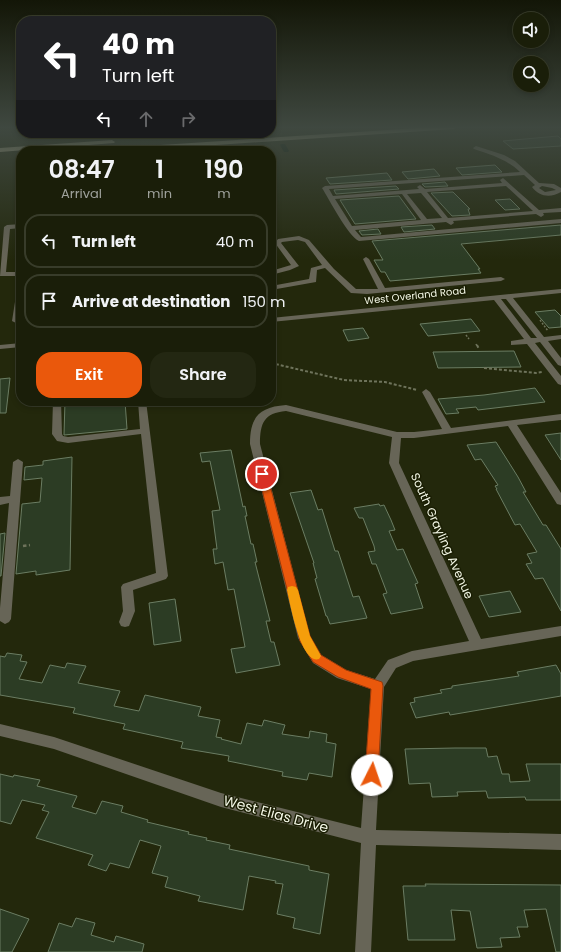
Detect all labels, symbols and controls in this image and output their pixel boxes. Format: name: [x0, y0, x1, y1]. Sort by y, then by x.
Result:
map controls: [513, 12, 549, 92]
button: sound: [513, 12, 549, 48]
text: 40 m: [102, 25, 175, 64]
icon: left: [36, 32, 88, 84]
button: search: [513, 56, 549, 92]
text: Turn left: [102, 63, 174, 88]
icon: left: [93, 108, 115, 130]
icon: ahead: [135, 108, 157, 130]
icon: right: [177, 108, 199, 130]
text: 08:47: [48, 153, 115, 186]
text: 1: [155, 153, 164, 186]
text: 190: [204, 153, 244, 186]
text: Arrival: [61, 184, 102, 203]
text: min: [147, 184, 172, 203]
text: m: [217, 184, 231, 203]
icon: left: [38, 230, 60, 252]
text: Turn left: [72, 231, 136, 252]
text: 40 m: [216, 231, 254, 252]
street label: West Overland Road: [364, 283, 467, 308]
icon: arrive: [38, 290, 60, 312]
text: Arrive at destination: [72, 291, 230, 312]
text: 150 m: [242, 291, 285, 312]
button: Exit: [36, 352, 142, 398]
button: Share: [150, 352, 256, 398]
pin: [245, 457, 279, 491]
icon: arrive: [251, 463, 273, 485]
street label: South Grayling Avenue: [407, 470, 478, 602]
position arrow: [351, 754, 393, 796]
street label: West Elias Drive: [221, 790, 331, 838]

